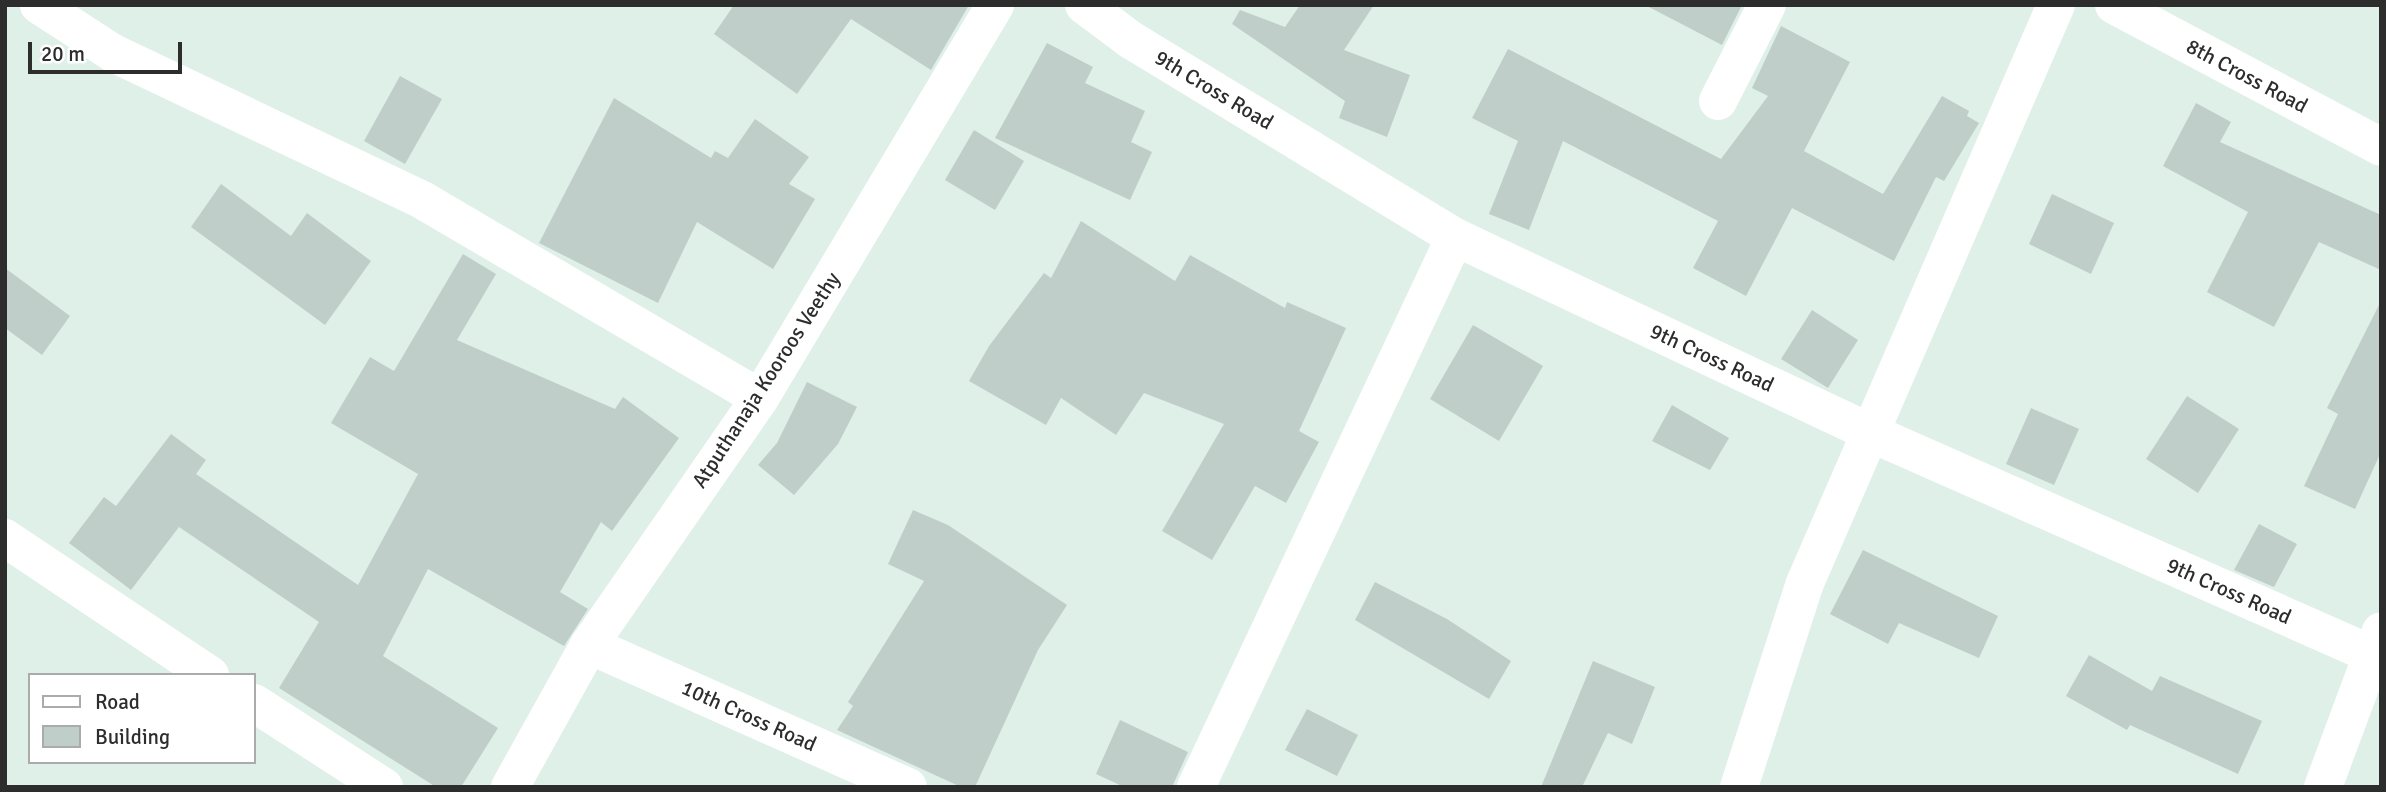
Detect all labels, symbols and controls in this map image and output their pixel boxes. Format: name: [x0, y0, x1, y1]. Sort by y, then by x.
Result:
scale bar: [32, 28, 186, 72]
street label: 8th Cross Road: [2182, 34, 2312, 118]
text: 20 m: [41, 41, 85, 67]
street label: 9th Cross Road: [1150, 45, 1278, 135]
street label: Atputhanaja Kooroos Veethy: [687, 267, 845, 493]
street label: 9th Cross Road: [1646, 318, 1778, 398]
street label: 9th Cross Road: [2163, 552, 2295, 630]
legend: [28, 673, 256, 764]
street label: 10th Cross Road: [678, 675, 820, 757]
text: Road: [95, 689, 140, 715]
text: Building: [95, 724, 170, 750]

